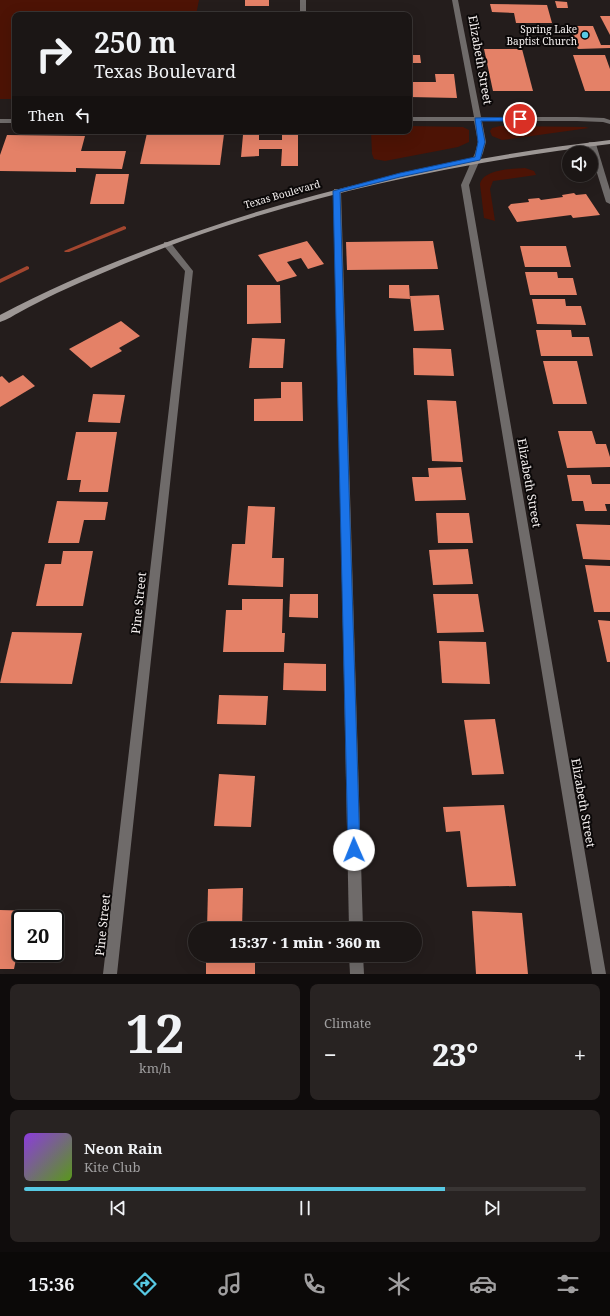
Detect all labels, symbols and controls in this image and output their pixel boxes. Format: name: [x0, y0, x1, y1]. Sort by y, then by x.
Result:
street label: Elizabeth Street: [464, 14, 497, 106]
place label: Spring Lake Baptist Church: [507, 22, 578, 48]
text: 250 m: [94, 23, 176, 61]
icon: right: [28, 28, 80, 80]
marker: Spring Lake Baptist Church: [580, 30, 590, 40]
text: Texas Boulevard: [94, 59, 236, 83]
pin: [503, 102, 537, 136]
icon: left: [72, 104, 94, 126]
text: Then: [28, 105, 64, 125]
icon: arrive: [509, 108, 531, 130]
map controls: [562, 146, 598, 182]
button: sound: [562, 146, 598, 182]
street label: Texas Boulevard: [242, 176, 322, 212]
street label: Elizabeth Street: [513, 437, 546, 529]
street label: Pine Street: [127, 571, 150, 635]
street label: Elizabeth Street: [567, 757, 600, 849]
position arrow: [333, 829, 375, 871]
street label: Pine Street: [91, 893, 114, 957]
speed limit sign: 20: [12, 910, 64, 962]
text: 15:37 · 1 min · 360 m: [229, 932, 381, 952]
text: 12: [126, 997, 184, 1068]
text: Climate: [324, 1014, 371, 1032]
text: 23°: [432, 1034, 478, 1075]
text: −: [324, 1039, 337, 1069]
text: +: [574, 1039, 586, 1069]
text: km/h: [139, 1059, 171, 1077]
text: Neon Rain: [84, 1138, 162, 1158]
text: Kite Club: [84, 1158, 140, 1176]
icon: previous: [107, 1197, 129, 1219]
icon: pause: [294, 1197, 316, 1219]
icon: next: [481, 1197, 503, 1219]
icon: directions: [131, 1270, 159, 1298]
icon: music: [216, 1270, 244, 1298]
icon: phone: [300, 1270, 328, 1298]
icon: climate: [385, 1270, 413, 1298]
icon: car: [469, 1270, 497, 1298]
icon: filters: [554, 1270, 582, 1298]
text: 15:36: [28, 1272, 74, 1296]

